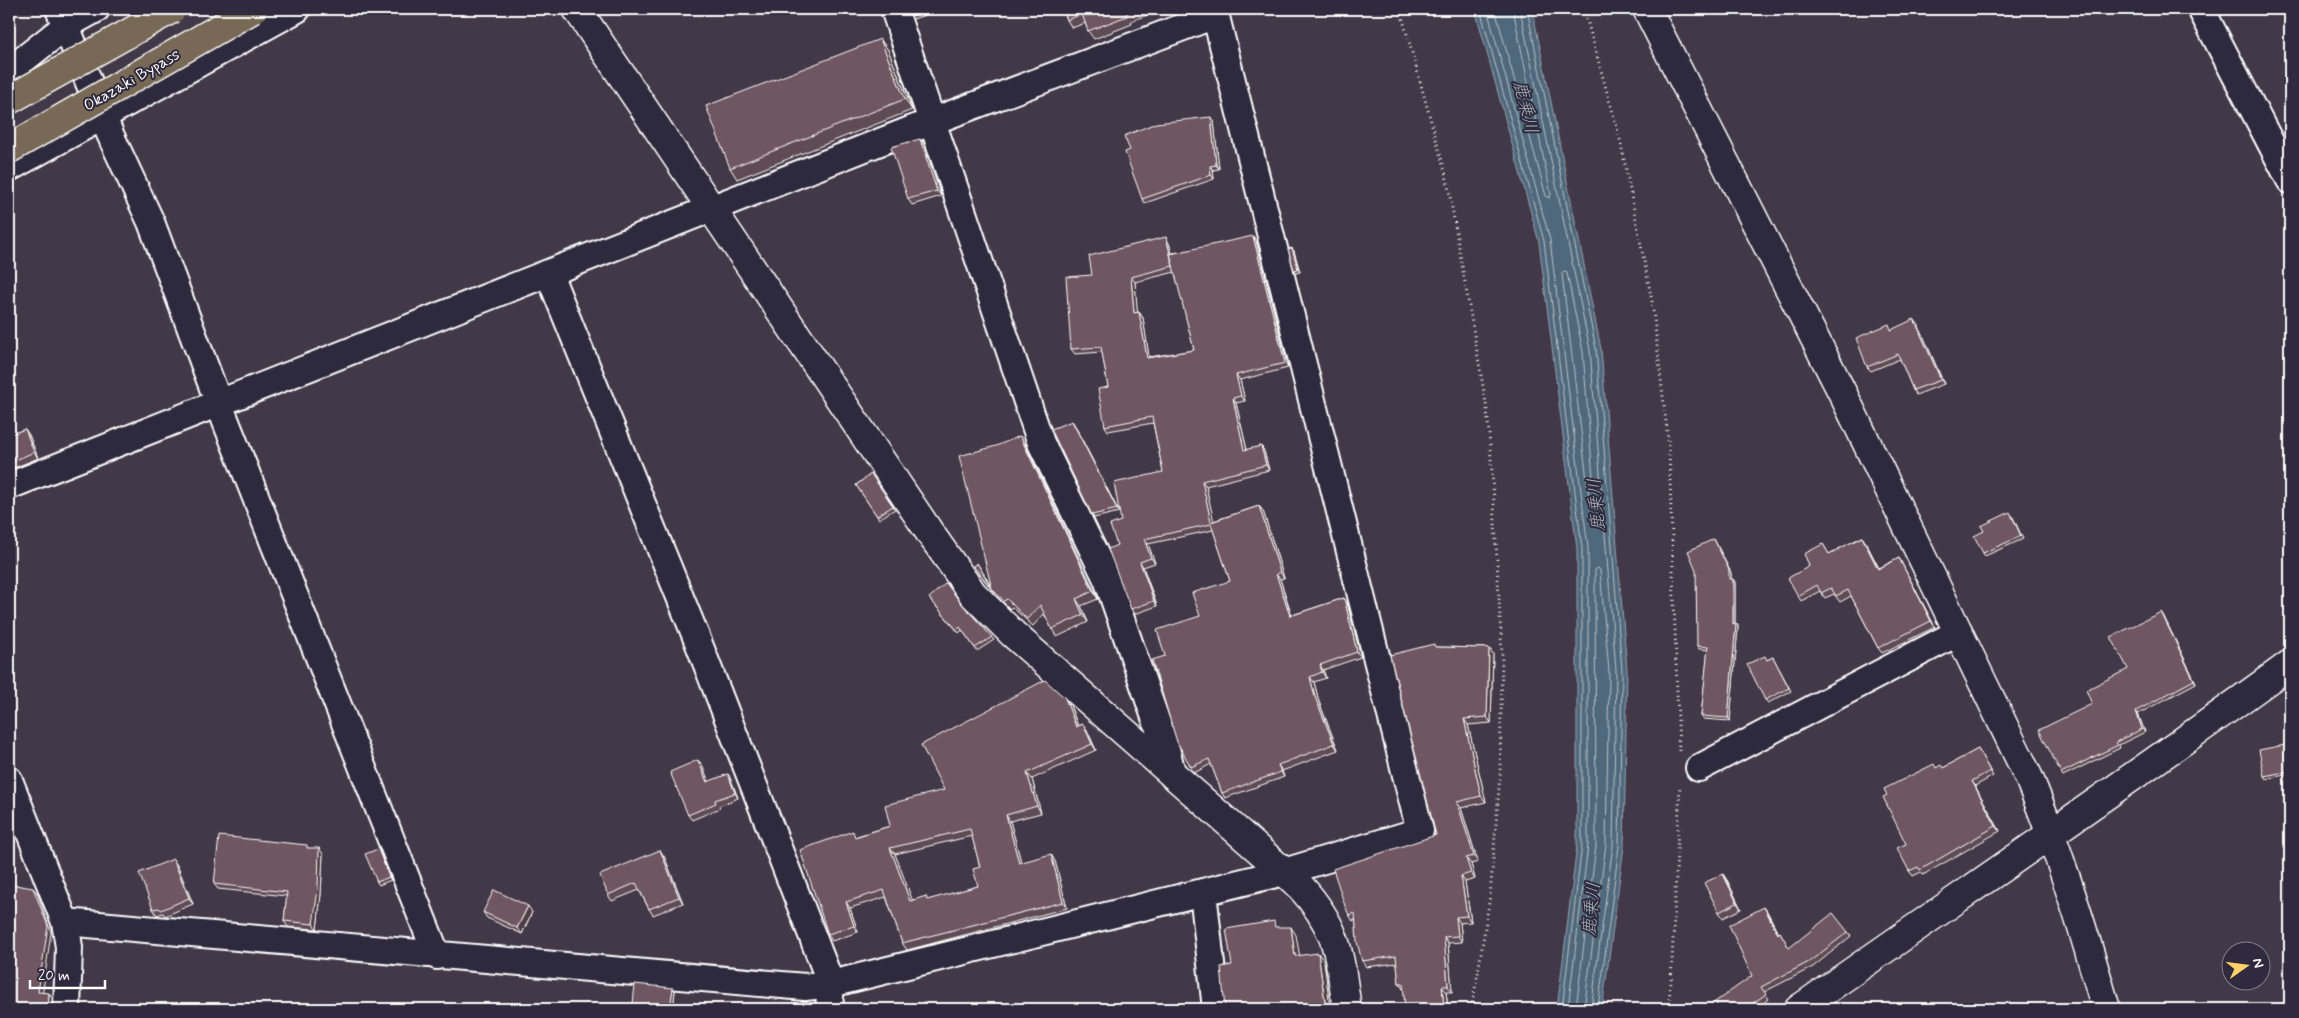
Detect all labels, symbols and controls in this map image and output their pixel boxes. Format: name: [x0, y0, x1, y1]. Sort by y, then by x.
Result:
street label: Okazaki Bypass: [80, 44, 184, 116]
water label: 鹿乗川: [1507, 78, 1543, 136]
water label: 鹿乗川: [1583, 477, 1611, 533]
water label: 鹿乗川: [1578, 881, 1606, 937]
north arrow: [2222, 940, 2272, 990]
text: N: [2248, 956, 2268, 970]
scale bar: [30, 958, 105, 990]
text: 20 m: [38, 966, 70, 986]

